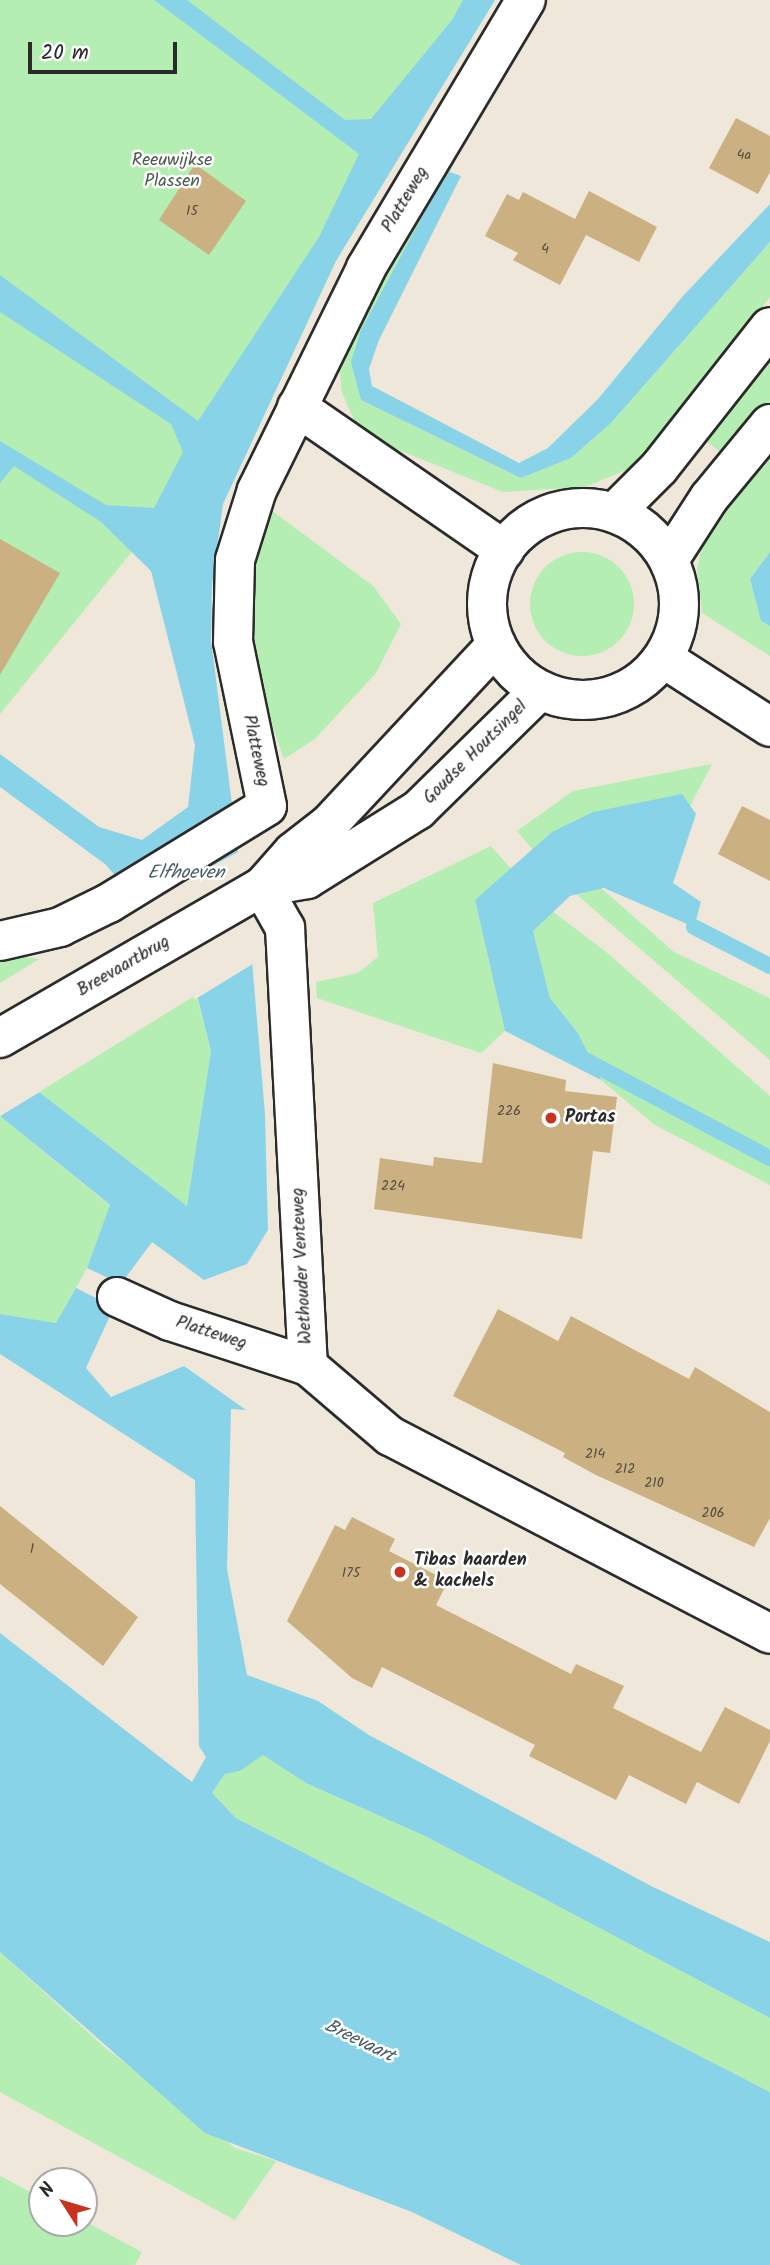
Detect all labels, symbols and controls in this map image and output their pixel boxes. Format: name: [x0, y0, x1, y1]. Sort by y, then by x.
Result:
scale bar: [32, 28, 180, 72]
text: 20 m: [41, 37, 89, 70]
house number: 4a: [737, 147, 751, 163]
park label: Reeuwijkse Plassen: [132, 151, 212, 194]
street label: Platteweg: [378, 163, 434, 237]
house number: 15: [186, 203, 198, 219]
house number: 4: [541, 241, 549, 257]
street label: Goudse Houtsingel: [419, 696, 533, 810]
street label: Platteweg: [237, 713, 273, 789]
water label: Elfhoeven: [148, 863, 224, 885]
street label: Breevaartbrug: [74, 932, 174, 1002]
house number: 226: [497, 1103, 521, 1119]
place label: Portas: [565, 1107, 615, 1129]
marker: Portas: [543, 1110, 559, 1126]
house number: 224: [381, 1178, 405, 1194]
street label: Wethouder Venteweg: [288, 1187, 318, 1345]
street label: Platteweg: [173, 1312, 249, 1356]
house number: 214: [585, 1446, 605, 1462]
house number: 212: [615, 1461, 635, 1477]
house number: 210: [644, 1475, 664, 1491]
house number: 206: [702, 1505, 724, 1521]
house number: 1: [30, 1541, 34, 1557]
place label: Tibas haarden & kachels: [414, 1551, 527, 1594]
marker: Tibas haarden & kachels: [392, 1564, 408, 1580]
house number: 175: [342, 1565, 360, 1581]
water label: Breevaart: [320, 2015, 398, 2069]
north arrow: [28, 2167, 98, 2237]
text: N: [32, 2177, 63, 2204]

